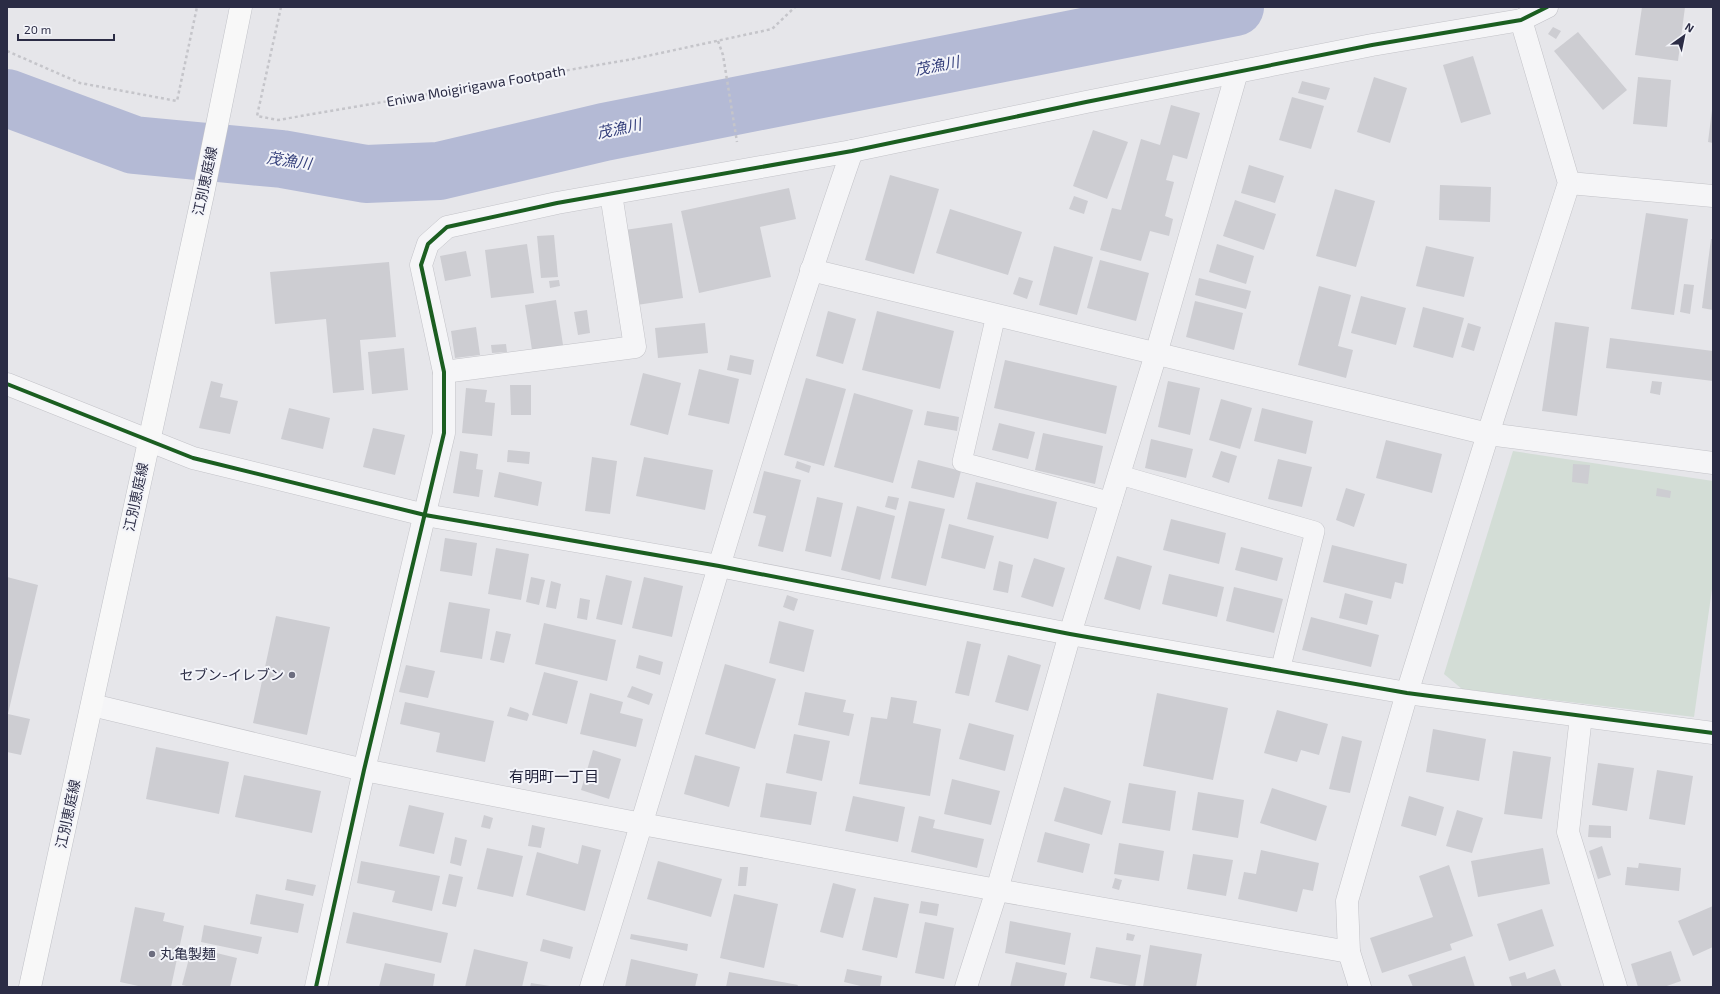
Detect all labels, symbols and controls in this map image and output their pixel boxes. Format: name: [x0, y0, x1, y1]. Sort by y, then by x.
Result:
scale bar: [18, 16, 114, 42]
north arrow: [1664, 16, 1704, 56]
text: N: [1683, 20, 1697, 35]
text: 20 m: [24, 22, 51, 36]
water label: 茂漁川: [913, 52, 963, 78]
street label: Eniwa Moigirigawa Footpath: [385, 61, 567, 110]
water label: 茂漁川: [595, 114, 645, 142]
street label: 江別恵庭線: [189, 145, 220, 217]
water label: 茂漁川: [266, 148, 315, 172]
street label: 江別恵庭線: [120, 461, 151, 533]
place label: セブン-イレブン: [180, 666, 284, 683]
marker: セブン-イレブン: [287, 670, 297, 680]
district label: 有明町一丁目: [509, 767, 599, 785]
street label: 江別恵庭線: [52, 778, 83, 850]
place label: 丸亀製麺: [160, 945, 216, 962]
marker: 丸亀製麺: [147, 949, 157, 959]

